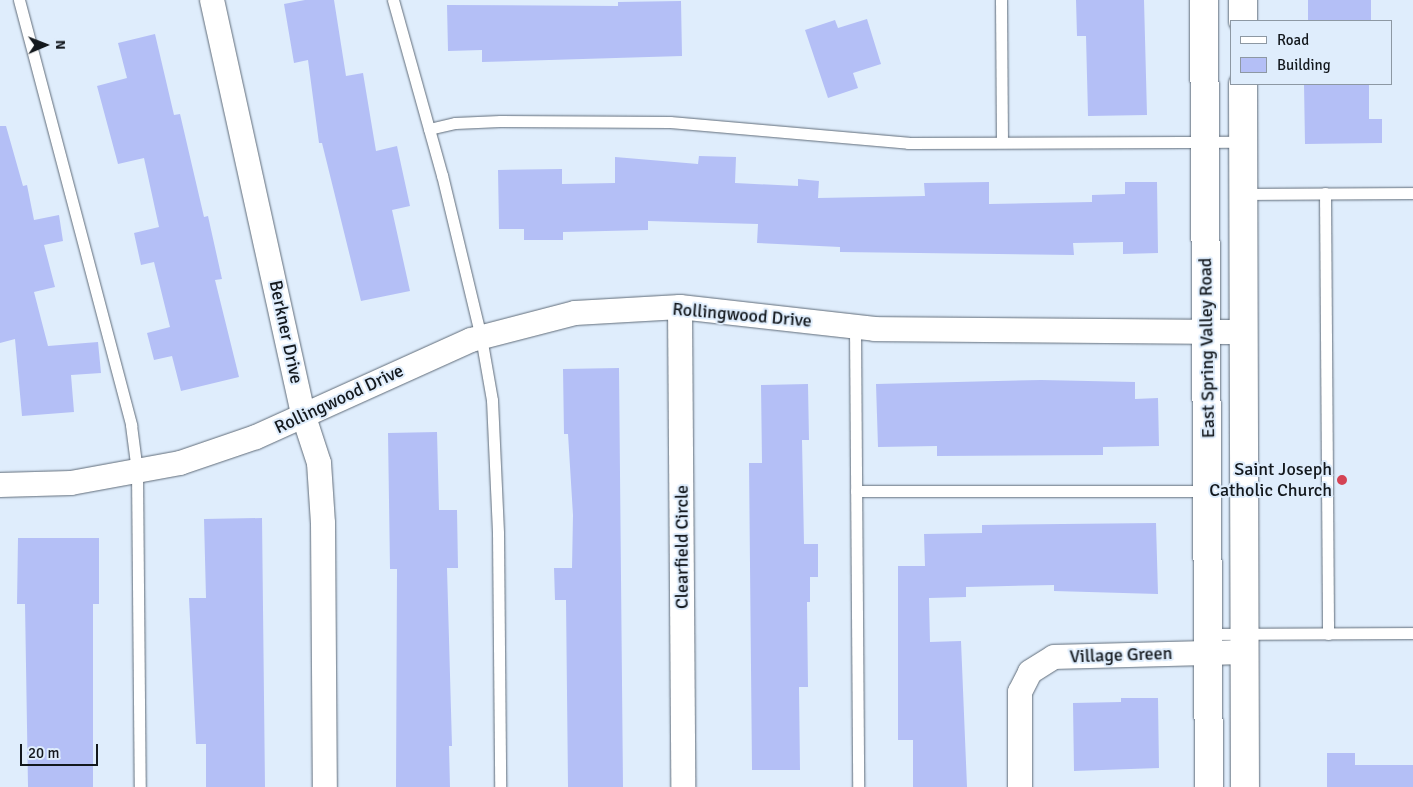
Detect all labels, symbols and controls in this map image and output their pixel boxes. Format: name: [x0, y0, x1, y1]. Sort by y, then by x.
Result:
north arrow: [20, 20, 70, 70]
legend: [1230, 20, 1393, 85]
text: Road: [1277, 31, 1309, 49]
text: N: [52, 40, 69, 50]
text: Building: [1277, 56, 1331, 74]
street label: East Spring Valley Road: [1195, 258, 1219, 438]
street label: Berkner Drive: [264, 278, 308, 386]
street label: Rollingwood Drive: [671, 298, 813, 332]
street label: Rollingwood Drive: [271, 360, 407, 438]
place label: Saint Joseph Catholic Church: [1209, 459, 1332, 502]
marker: Saint Joseph Catholic Church: [1336, 474, 1348, 486]
street label: Clearfield Circle: [671, 485, 693, 609]
street label: Village Green: [1069, 642, 1173, 668]
scale bar: [22, 734, 100, 766]
text: 20 m: [28, 744, 59, 762]

